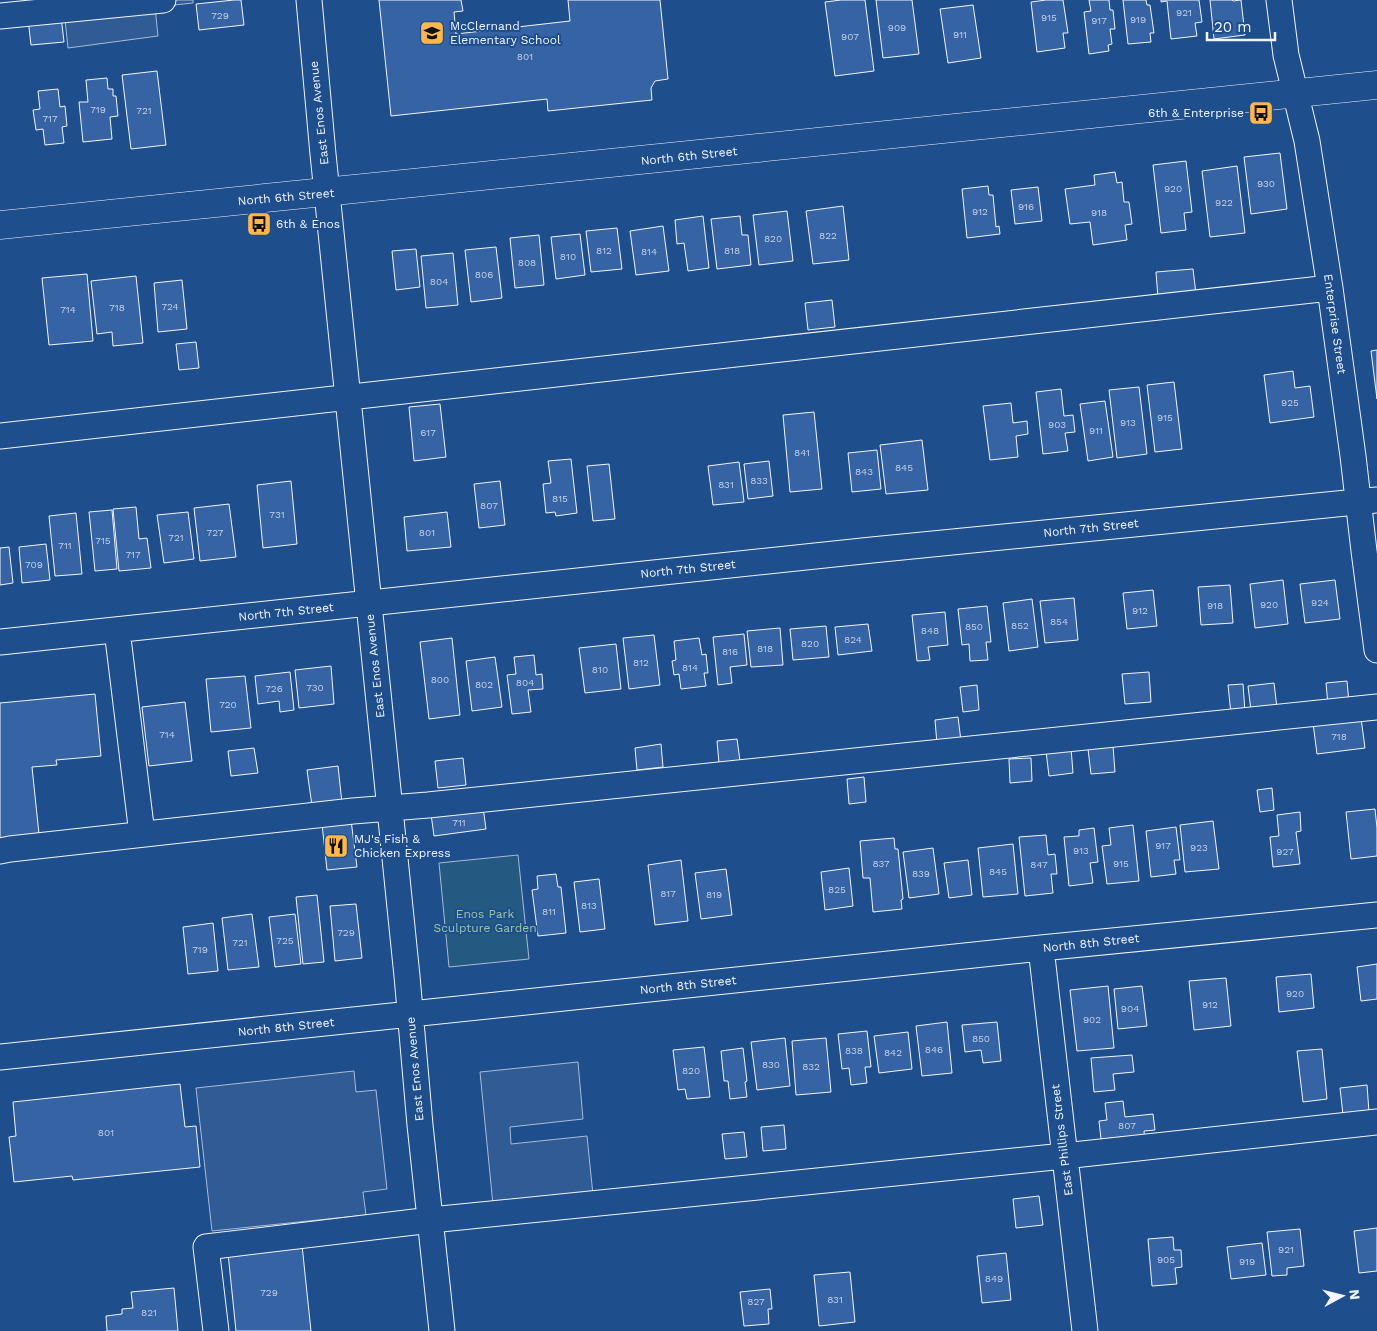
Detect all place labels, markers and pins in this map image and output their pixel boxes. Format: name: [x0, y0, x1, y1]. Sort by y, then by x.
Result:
place label: McClernand Elementary School: [450, 19, 561, 47]
school or university icon: McClernand Elementary School: [419, 20, 445, 46]
bus stop icon: 6th & Enterprise: [1248, 100, 1274, 126]
place label: 6th & Enterprise: [1148, 106, 1244, 120]
bus stop icon: 6th & Enos: [246, 211, 272, 237]
place label: 6th & Enos: [276, 217, 340, 231]
place label: MJ's Fish & Chicken Express: [354, 832, 450, 860]
restaurant icon: MJ's Fish & Chicken Express: [323, 833, 349, 859]

